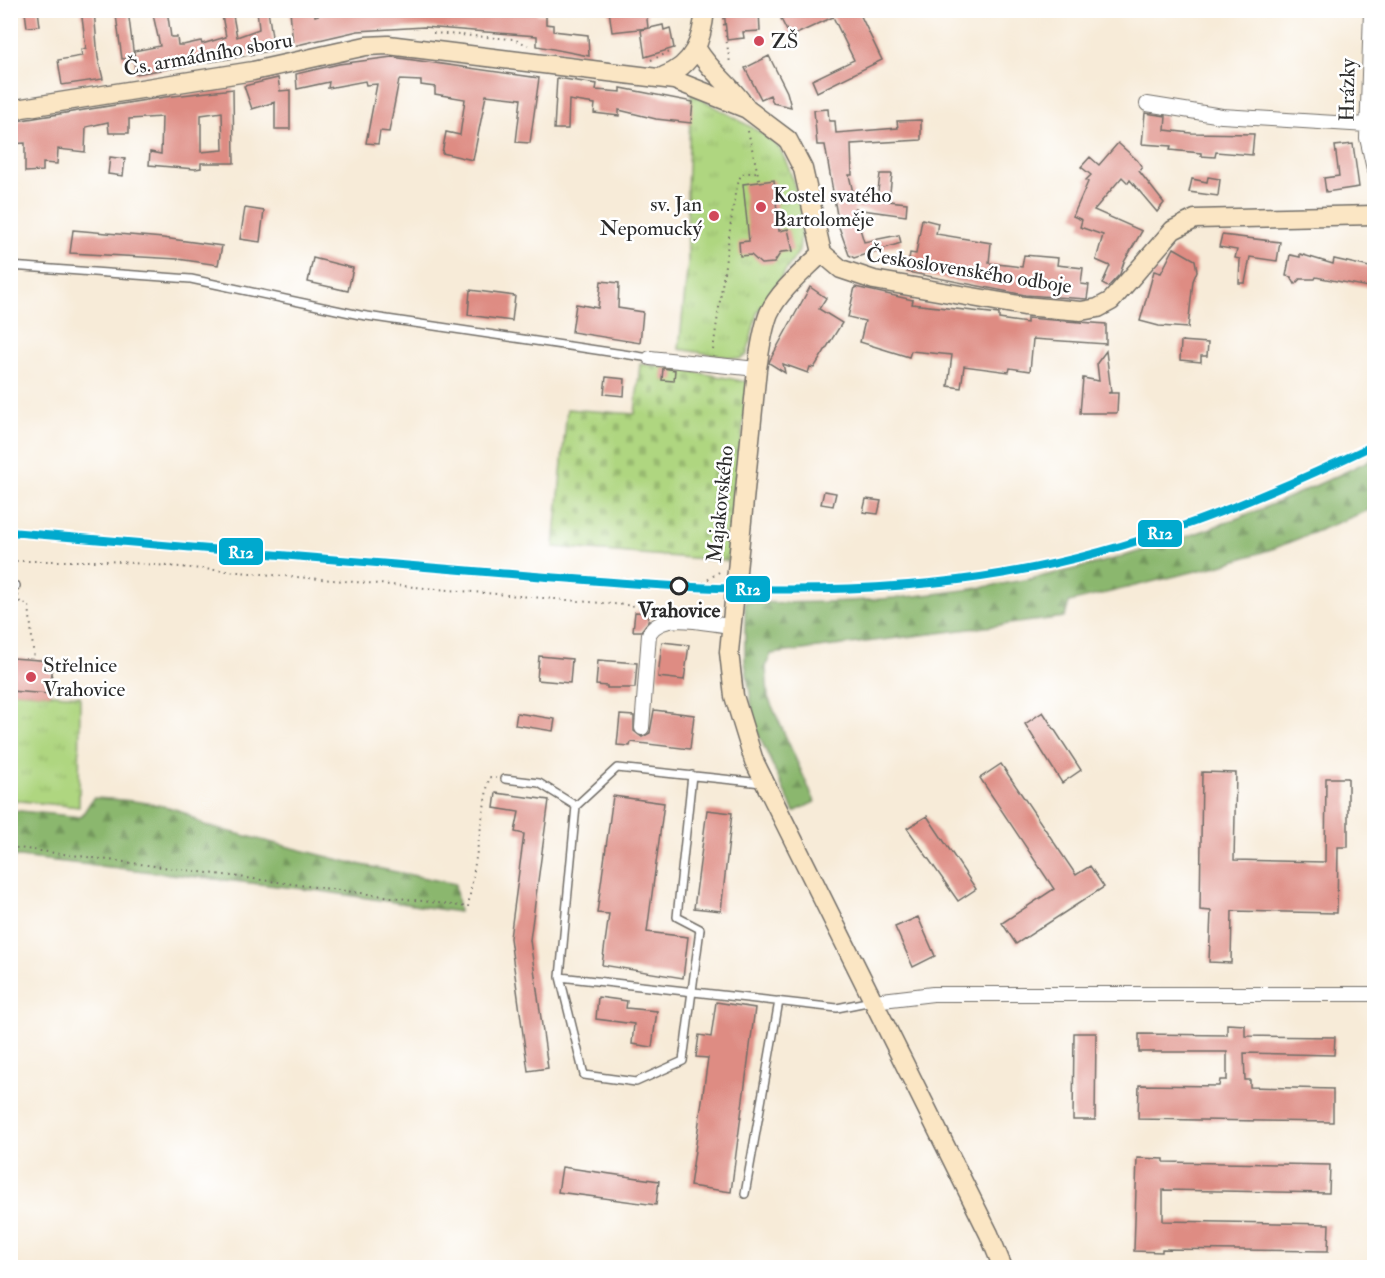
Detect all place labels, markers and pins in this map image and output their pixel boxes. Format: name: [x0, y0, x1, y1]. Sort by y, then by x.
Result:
place label: ZŠ: [771, 28, 798, 55]
marker: ZŠ: [752, 34, 766, 48]
place label: Kostel svatého Bartoloměje: [773, 182, 892, 233]
place label: sv. Jan Nepomucký: [599, 191, 703, 242]
marker: Kostel svatého Bartoloměje: [754, 200, 768, 214]
marker: sv. Jan Nepomucký: [707, 209, 721, 223]
marker: Vrahovice: [670, 577, 688, 595]
place label: Vrahovice: [637, 597, 720, 624]
place label: Střelnice Vrahovice: [43, 652, 126, 703]
marker: Střelnice Vrahovice: [24, 670, 38, 684]

